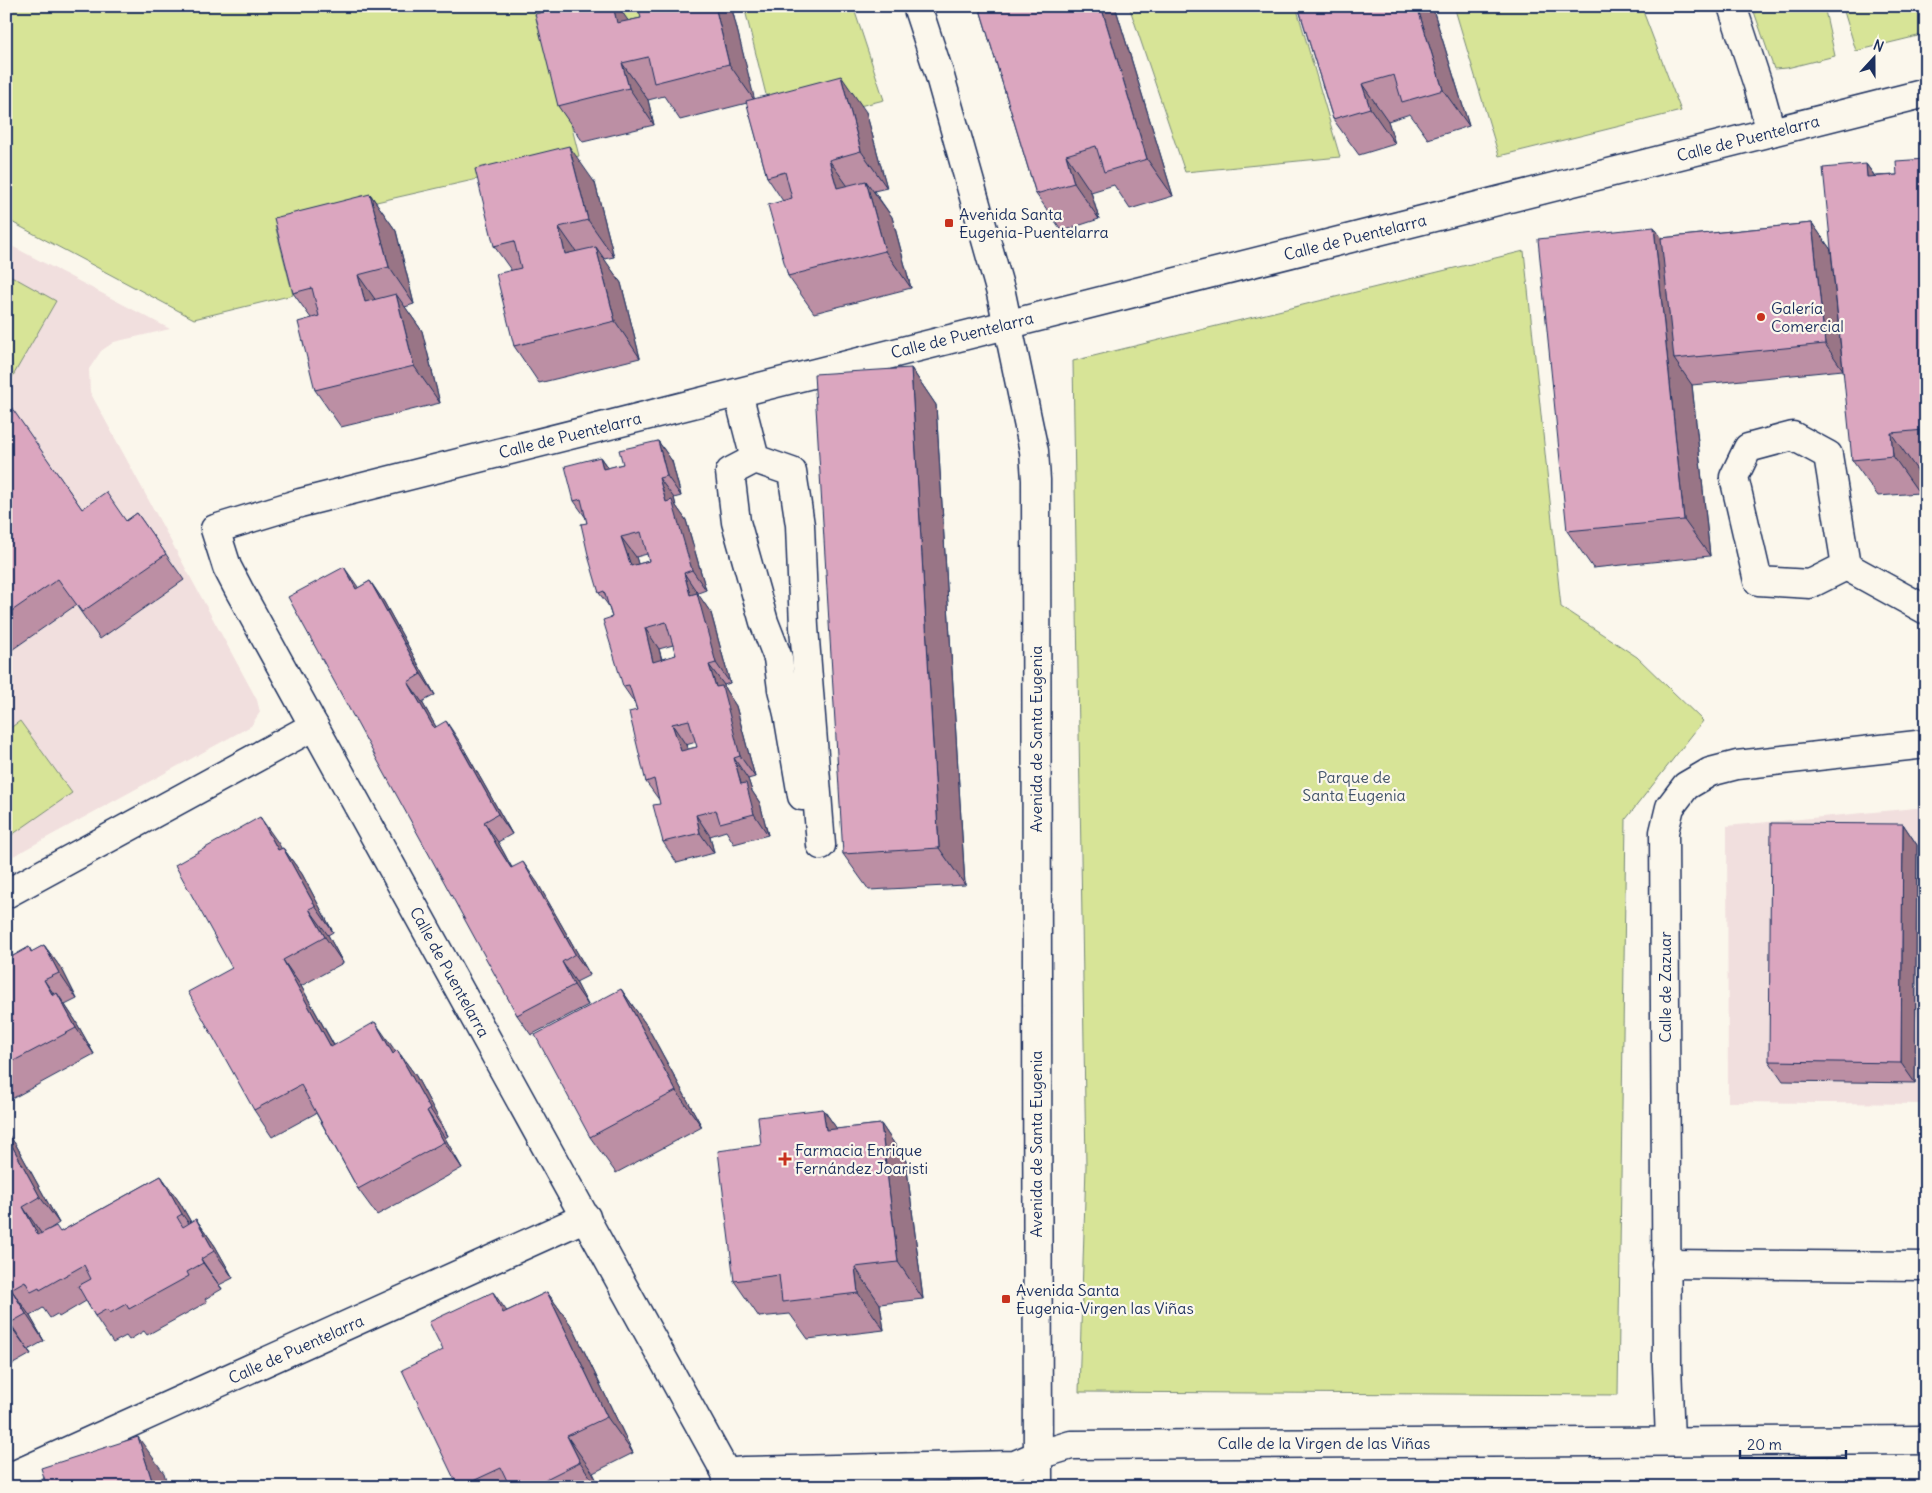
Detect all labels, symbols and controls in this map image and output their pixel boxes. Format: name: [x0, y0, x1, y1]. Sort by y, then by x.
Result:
north arrow: [1850, 32, 1900, 82]
text: N: [1871, 36, 1886, 56]
street label: Calle de Puentelarra: [1675, 111, 1821, 165]
place label: Avenida Santa Eugenia-Puentelarra: [959, 204, 1109, 242]
street label: Calle de Puentelarra: [1282, 210, 1428, 264]
marker: Avenida Santa Eugenia-Puentelarra: [943, 217, 955, 229]
place label: Galería Comercial: [1771, 298, 1844, 336]
street label: Calle de Puentelarra: [889, 308, 1035, 362]
marker: Galería Comercial: [1755, 311, 1767, 323]
street label: Calle de Puentelarra: [497, 408, 643, 462]
street label: Avenida de Santa Eugenia: [1026, 646, 1046, 832]
park label: Parque de Santa Eugenia: [1302, 767, 1406, 805]
street label: Calle de Puentelarra: [406, 903, 494, 1041]
street label: Calle de Zazuar: [1655, 931, 1675, 1043]
street label: Avenida de Santa Eugenia: [1026, 1051, 1046, 1237]
place label: Farmacia Enrique Fernández Joaristi: [795, 1140, 928, 1178]
marker: Farmacia Enrique Fernández Joaristi: [779, 1153, 791, 1165]
place label: Avenida Santa Eugenia-Virgen las Viñas: [1016, 1280, 1194, 1318]
marker: Avenida Santa Eugenia-Virgen las Viñas: [1000, 1293, 1012, 1305]
street label: Calle de Puentelarra: [225, 1310, 367, 1388]
scale bar: [1740, 1428, 1846, 1460]
street label: Calle de la Virgen de las Viñas: [1218, 1433, 1430, 1453]
text: 20 m: [1747, 1435, 1782, 1454]

